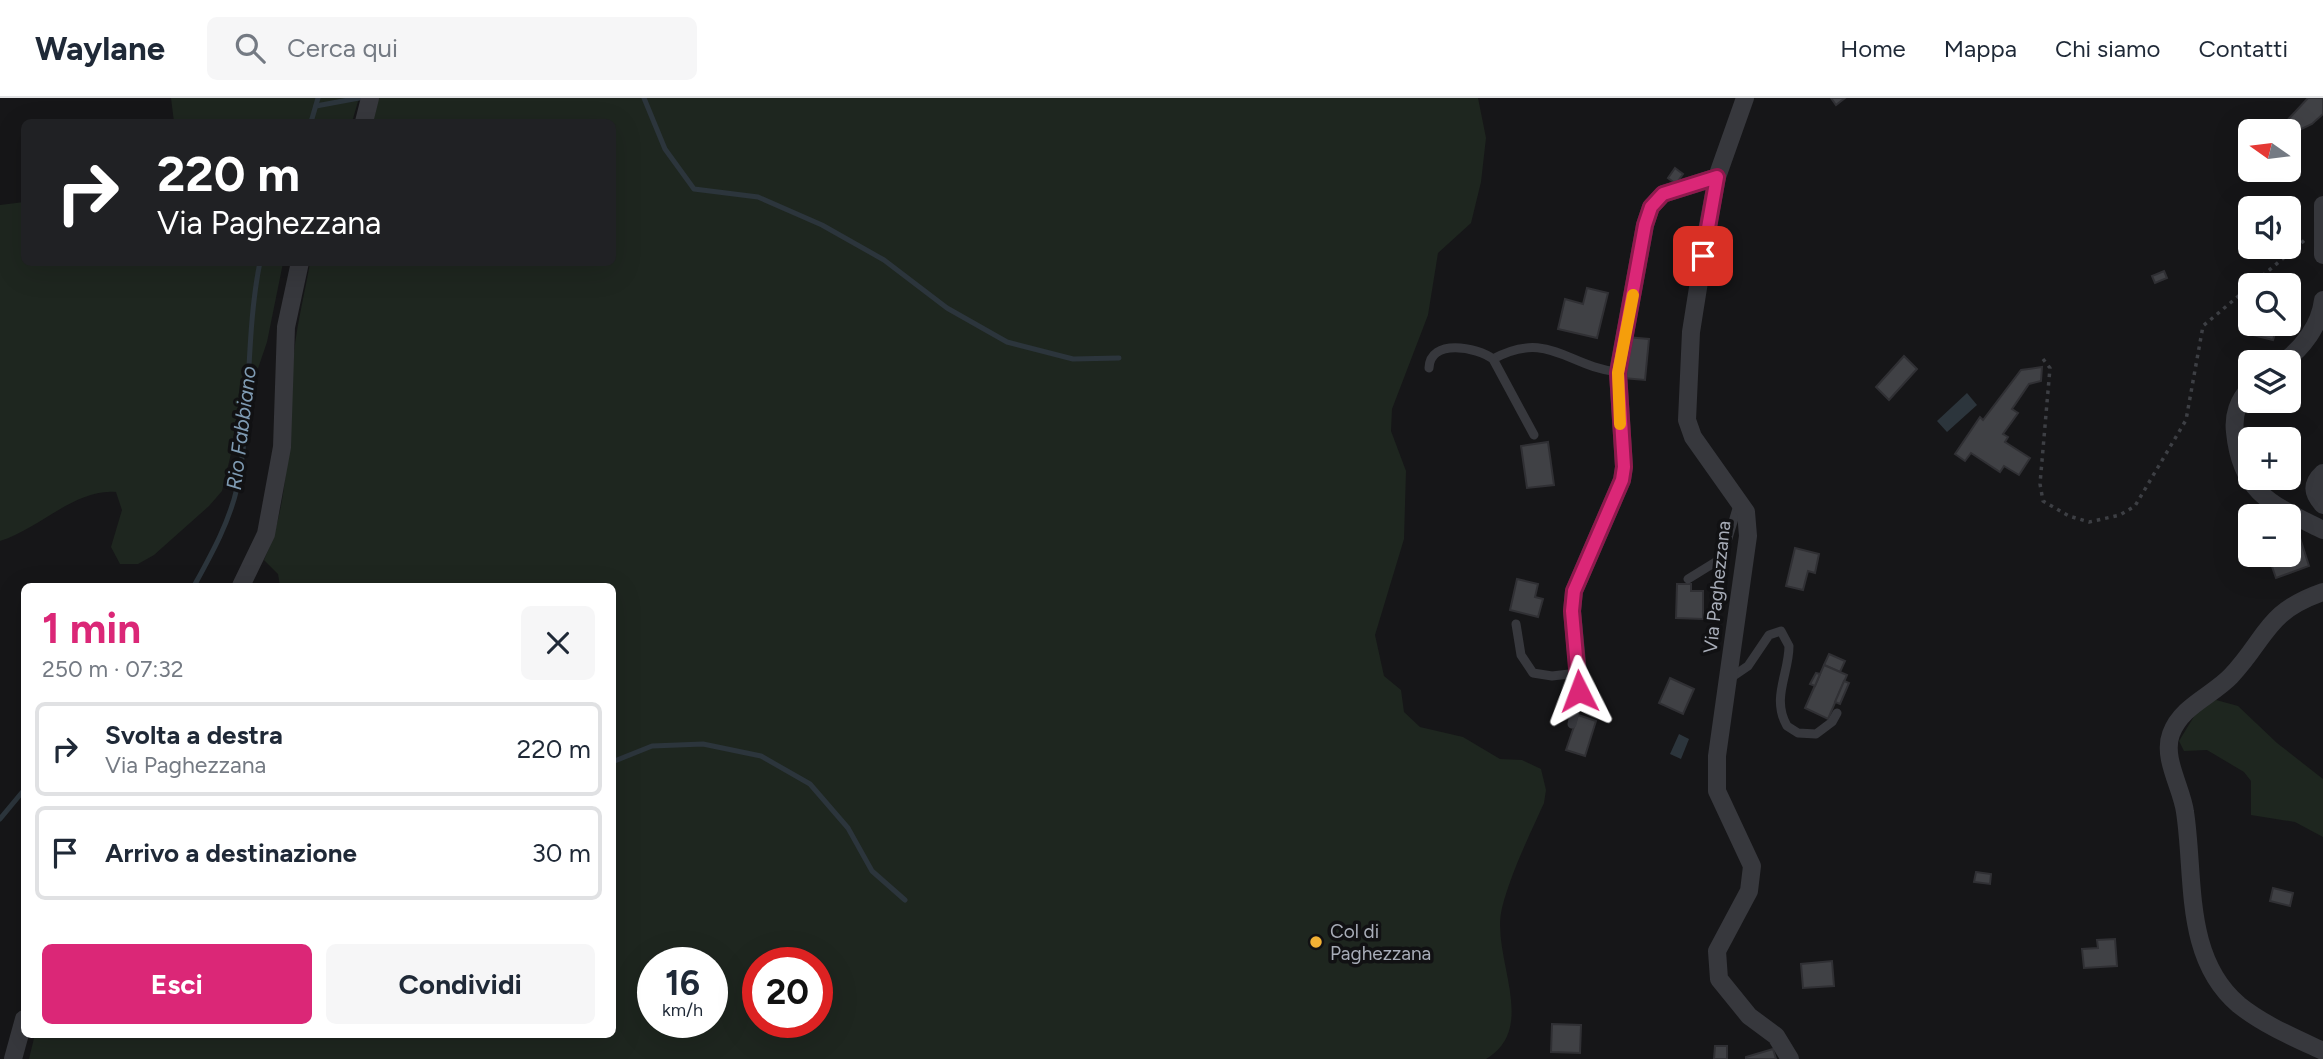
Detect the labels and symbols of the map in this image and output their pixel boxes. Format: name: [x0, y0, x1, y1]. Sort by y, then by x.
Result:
north arrow: [2238, 119, 2301, 182]
pin: [1673, 226, 1733, 286]
water label: Rio Fabbiano: [221, 365, 261, 491]
street label: Via Paghezzana: [1699, 520, 1735, 654]
position arrow: [1542, 654, 1616, 728]
place label: Col di Paghezzana: [1330, 920, 1431, 965]
marker: Col di Paghezzana: [1308, 934, 1324, 950]
speed limit sign: 20: [742, 947, 833, 1038]

